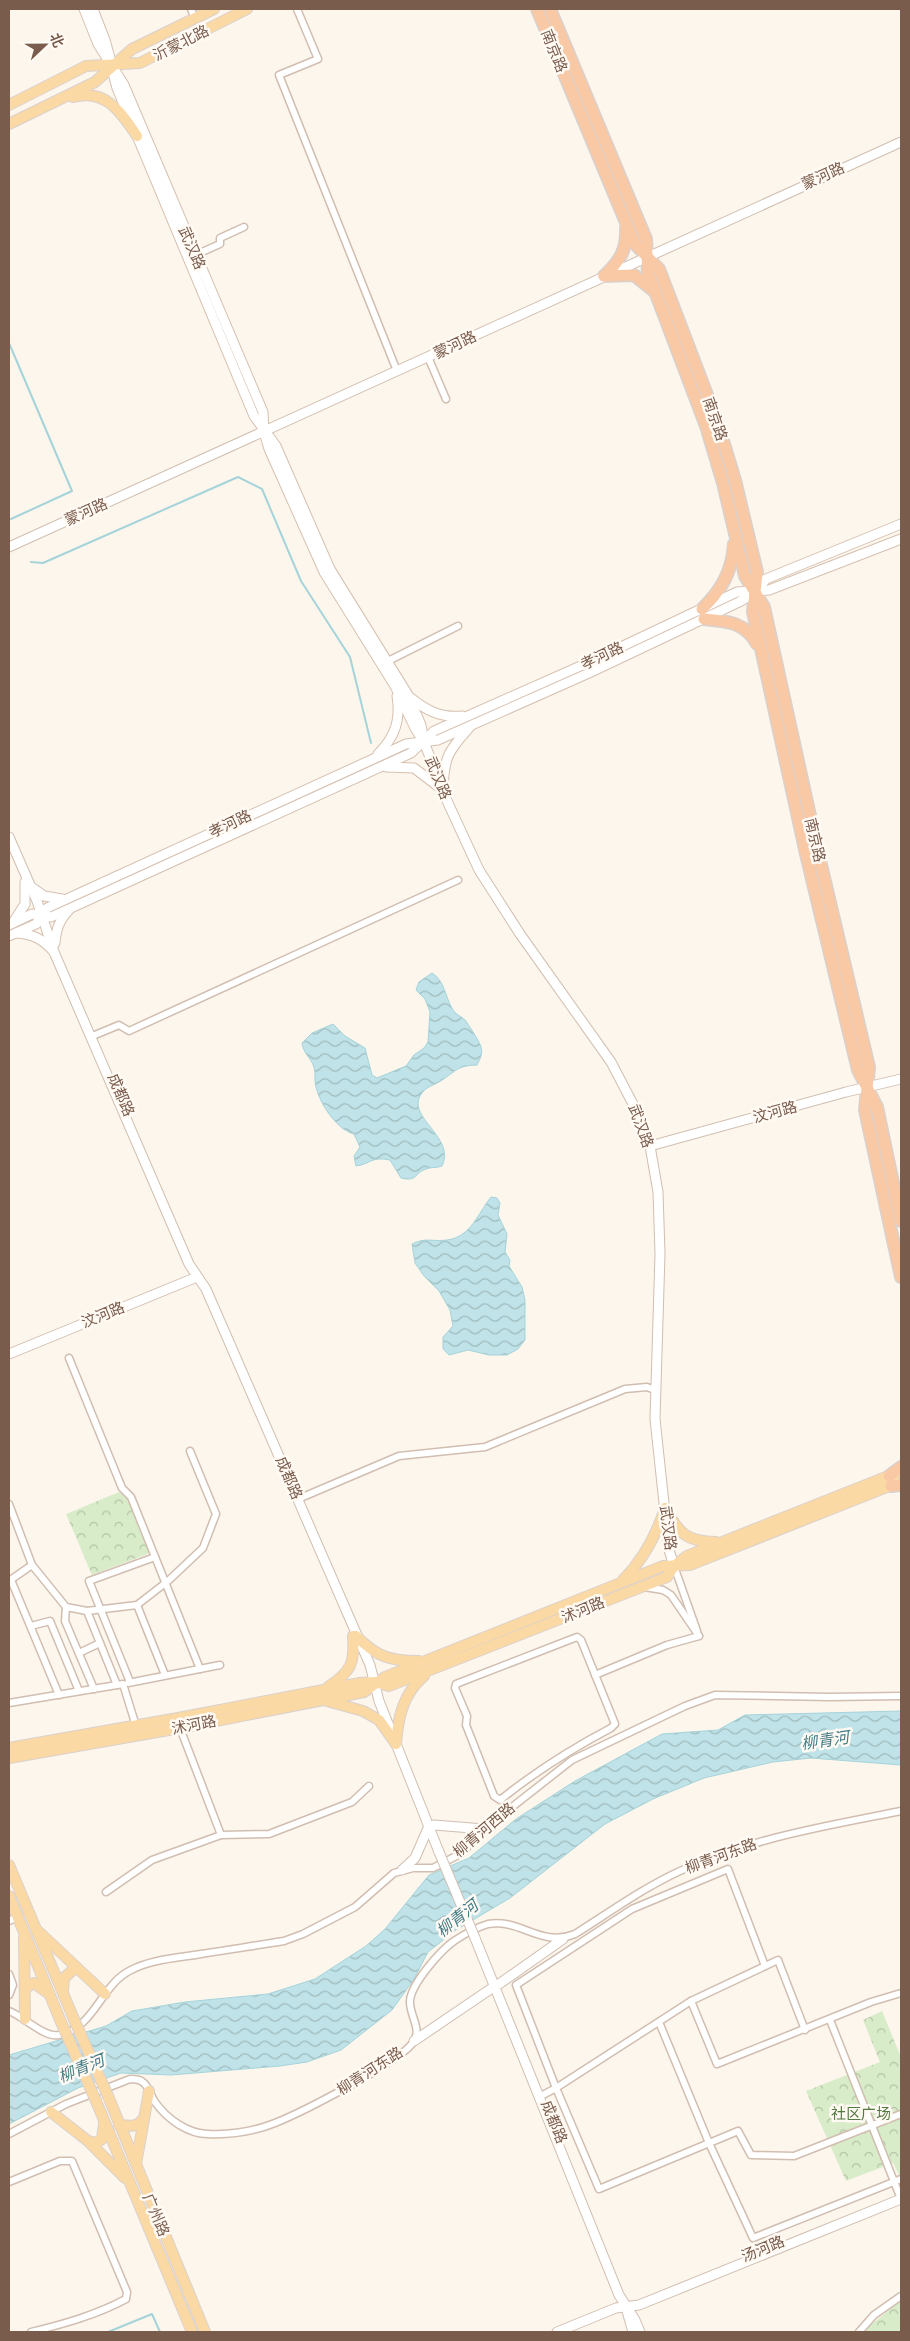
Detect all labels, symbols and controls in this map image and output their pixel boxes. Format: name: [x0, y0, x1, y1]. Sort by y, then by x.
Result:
north arrow: [20, 20, 70, 70]
street label: 沂蒙北路: [150, 21, 212, 65]
street label: 南京路: [537, 27, 571, 75]
text: 北: [47, 31, 67, 50]
street label: 蒙河路: [799, 159, 847, 193]
street label: 武汉路: [175, 224, 209, 272]
street label: 蒙河路: [431, 327, 479, 363]
street label: 南京路: [699, 395, 731, 443]
street label: 蒙河路: [62, 495, 110, 529]
street label: 孝河路: [578, 638, 626, 674]
street label: 武汉路: [421, 754, 455, 802]
street label: 孝河路: [206, 806, 254, 842]
street label: 南京路: [801, 816, 829, 864]
street label: 成都路: [104, 1071, 138, 1119]
street label: 汶河路: [751, 1097, 799, 1127]
street label: 武汉路: [625, 1102, 657, 1150]
street label: 汶河路: [79, 1298, 127, 1332]
street label: 成都路: [272, 1454, 306, 1502]
street label: 武汉路: [656, 1505, 680, 1551]
street label: 沭河路: [559, 1593, 607, 1627]
street label: 沭河路: [170, 1712, 218, 1738]
water label: 柳青河: [800, 1727, 853, 1753]
street label: 柳青河西路: [449, 1799, 519, 1861]
street label: 柳青河东路: [683, 1835, 759, 1877]
water label: 柳青河: [433, 1894, 484, 1941]
street label: 柳青河东路: [334, 2043, 406, 2099]
water label: 柳青河: [55, 2050, 110, 2086]
street label: 成都路: [537, 2098, 571, 2146]
park label: 社区广场: [831, 2105, 891, 2123]
street label: 广州路: [139, 2191, 173, 2239]
street label: 汤河路: [739, 2232, 787, 2266]

